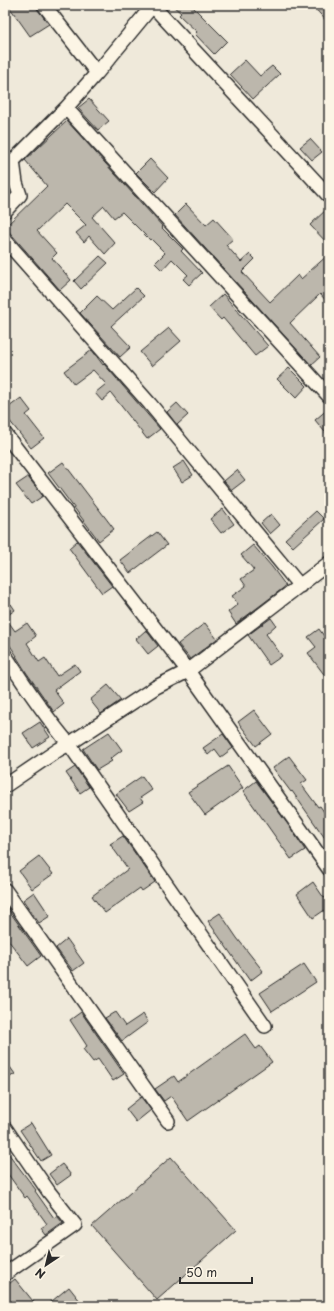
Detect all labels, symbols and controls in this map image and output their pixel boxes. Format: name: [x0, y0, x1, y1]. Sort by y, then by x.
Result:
north arrow: [26, 1245, 66, 1285]
scale bar: [180, 1259, 252, 1285]
text: 50 m: [186, 1263, 217, 1281]
text: N: [31, 1264, 48, 1283]

